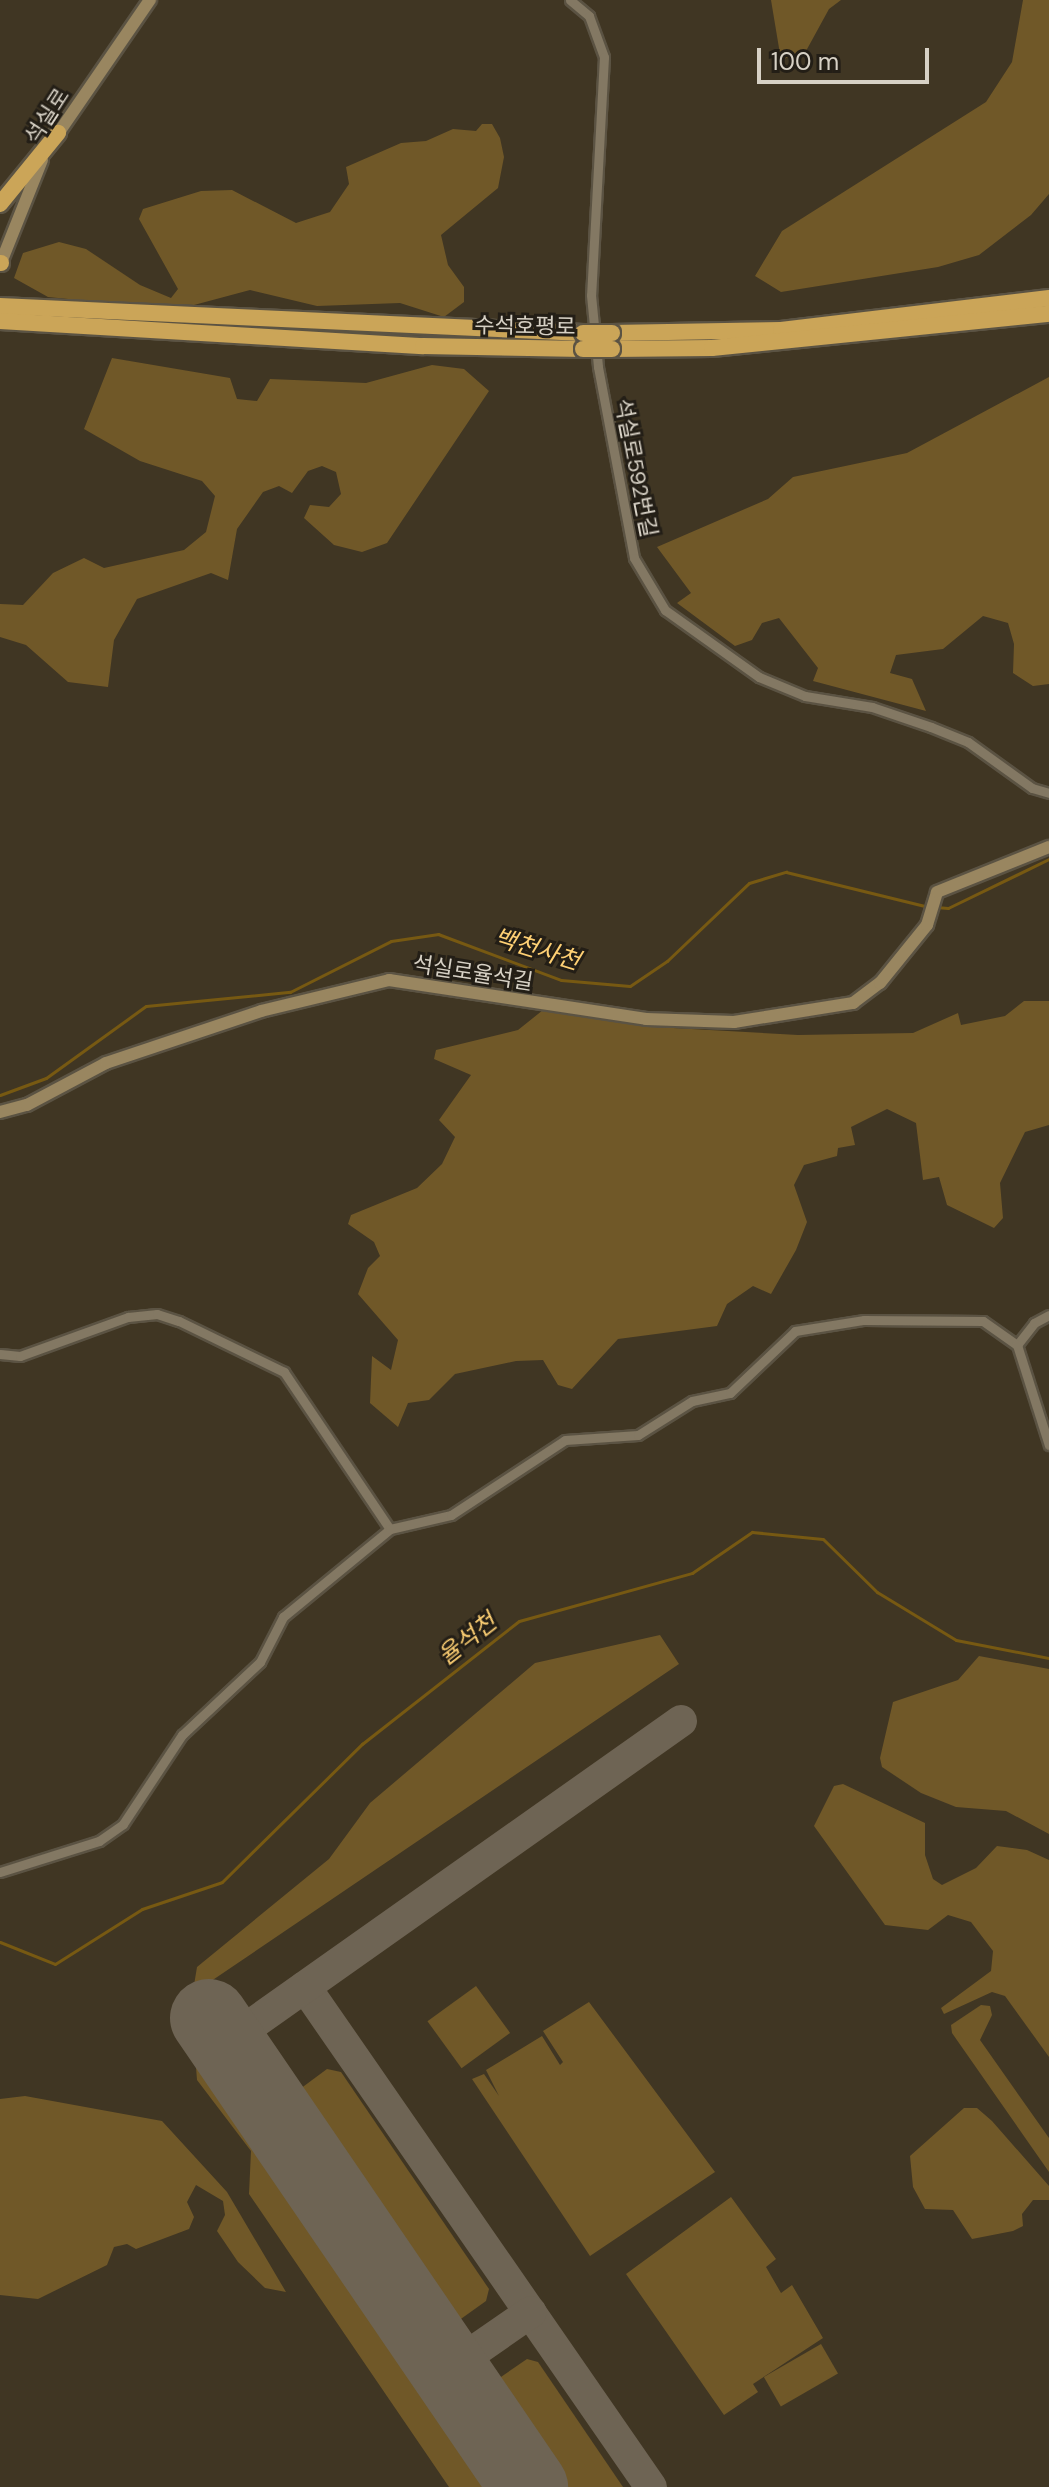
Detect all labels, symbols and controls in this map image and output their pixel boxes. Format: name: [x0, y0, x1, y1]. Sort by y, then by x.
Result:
scale bar: [761, 32, 933, 82]
text: 100 m: [771, 46, 839, 77]
street label: 석실로: [19, 83, 75, 149]
street label: 수석호평로: [474, 312, 576, 340]
street label: 석실로592번길: [610, 397, 662, 539]
water label: 백천사천: [491, 922, 583, 976]
street label: 석실로율석길: [411, 950, 535, 996]
water label: 율석천: [432, 1607, 502, 1671]

